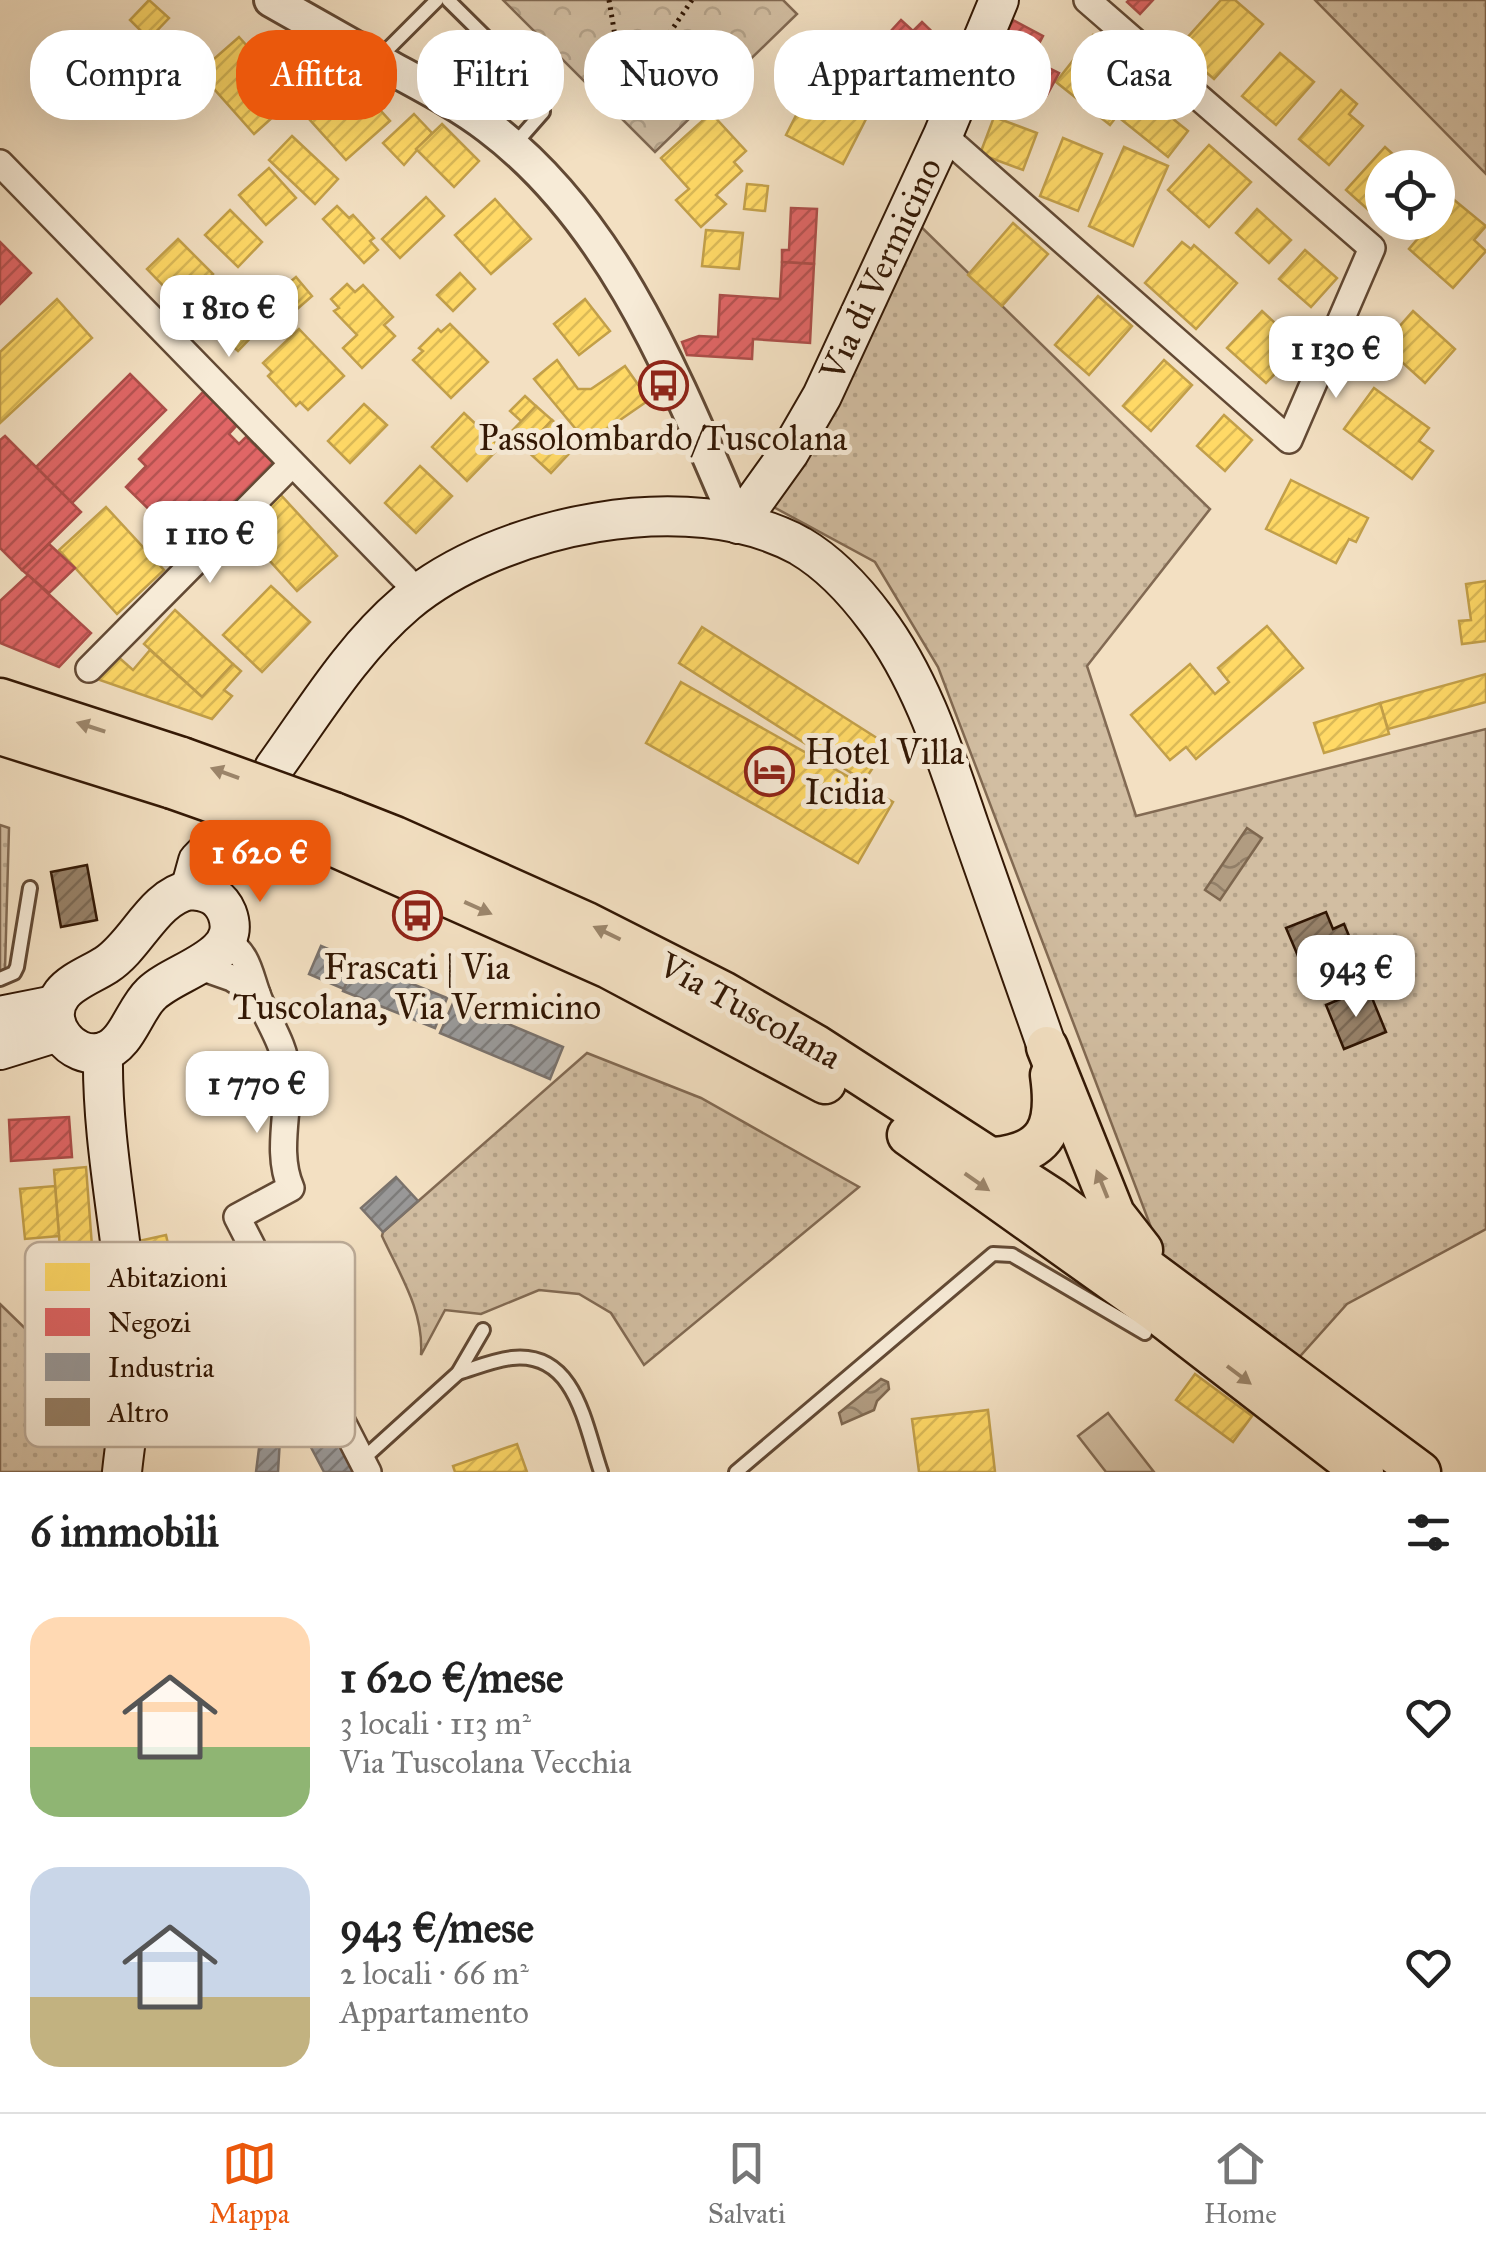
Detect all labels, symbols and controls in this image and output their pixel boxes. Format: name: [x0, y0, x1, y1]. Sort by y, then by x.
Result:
chip: Compra: [30, 30, 216, 120]
chip: Affitta: [236, 30, 397, 120]
chip: Filtri: [417, 30, 564, 120]
chip: Nuovo: [584, 30, 754, 120]
chip: Appartamento: [774, 30, 1051, 120]
chip: Casa: [1071, 30, 1207, 120]
map controls: [1365, 150, 1455, 240]
button: locate: [1365, 150, 1455, 240]
street label: Via di Vermicino: [810, 151, 951, 388]
pin: 1 810 €: [137, 275, 321, 360]
text: 1 810 €: [182, 288, 276, 327]
pin: 1 130 €: [1244, 316, 1428, 401]
text: 1 130 €: [1291, 329, 1381, 368]
bus stop icon: Passolombardo/Tuscolana: [637, 360, 689, 412]
place label: Passolombardo/Tuscolana: [479, 417, 848, 460]
pin: 1 110 €: [118, 501, 302, 586]
text: 1 110 €: [165, 514, 255, 553]
one-way arrow: [76, 719, 106, 734]
place label: Hotel Villa Icidia: [805, 731, 965, 814]
hotel icon: Hotel Villa Icidia: [744, 746, 796, 798]
one-way arrow: [210, 765, 240, 780]
pin: 1 620 €: [168, 820, 352, 905]
text: 1 620 €: [212, 833, 308, 872]
bus stop icon: Frascati | Via Tuscolana, Via Vermicino: [391, 889, 443, 941]
one-way arrow: [463, 900, 493, 916]
one-way arrow: [593, 925, 622, 942]
pin: 943 €: [1286, 935, 1426, 1020]
street label: Via Tuscolana: [651, 943, 849, 1079]
place label: Frascati | Via Tuscolana, Via Vermicino: [233, 946, 601, 1029]
text: 943 €: [1319, 948, 1393, 987]
pin: 1 770 €: [165, 1051, 349, 1136]
text: 1 770 €: [208, 1064, 306, 1103]
one-way arrow: [1093, 1169, 1109, 1199]
one-way arrow: [964, 1172, 990, 1192]
legend: [25, 1242, 355, 1447]
text: Abitazioni: [107, 1260, 228, 1295]
text: Negozi: [108, 1305, 191, 1340]
text: Industria: [108, 1350, 214, 1385]
one-way arrow: [1226, 1365, 1252, 1385]
text: Altro: [107, 1395, 169, 1430]
icon: filters: [1401, 1505, 1456, 1560]
text: 6 immobili: [30, 1506, 219, 1558]
text: 1 620 €/mese: [340, 1652, 564, 1704]
icon: home: [110, 1657, 230, 1777]
icon: heart: [1401, 1690, 1456, 1745]
text: 3 locali · 113 m²: [340, 1704, 531, 1743]
text: Via Tuscolana Vecchia: [340, 1743, 632, 1782]
text: 943 €/mese: [340, 1902, 534, 1954]
icon: home: [110, 1907, 230, 2027]
icon: heart: [1401, 1940, 1456, 1995]
text: 2 locali · 66 m²: [340, 1954, 529, 1993]
text: Appartamento: [340, 1993, 529, 2032]
tab: Mappa: [209, 2136, 290, 2231]
tab: Salvati: [708, 2136, 786, 2231]
tab: Home: [1204, 2136, 1277, 2231]

